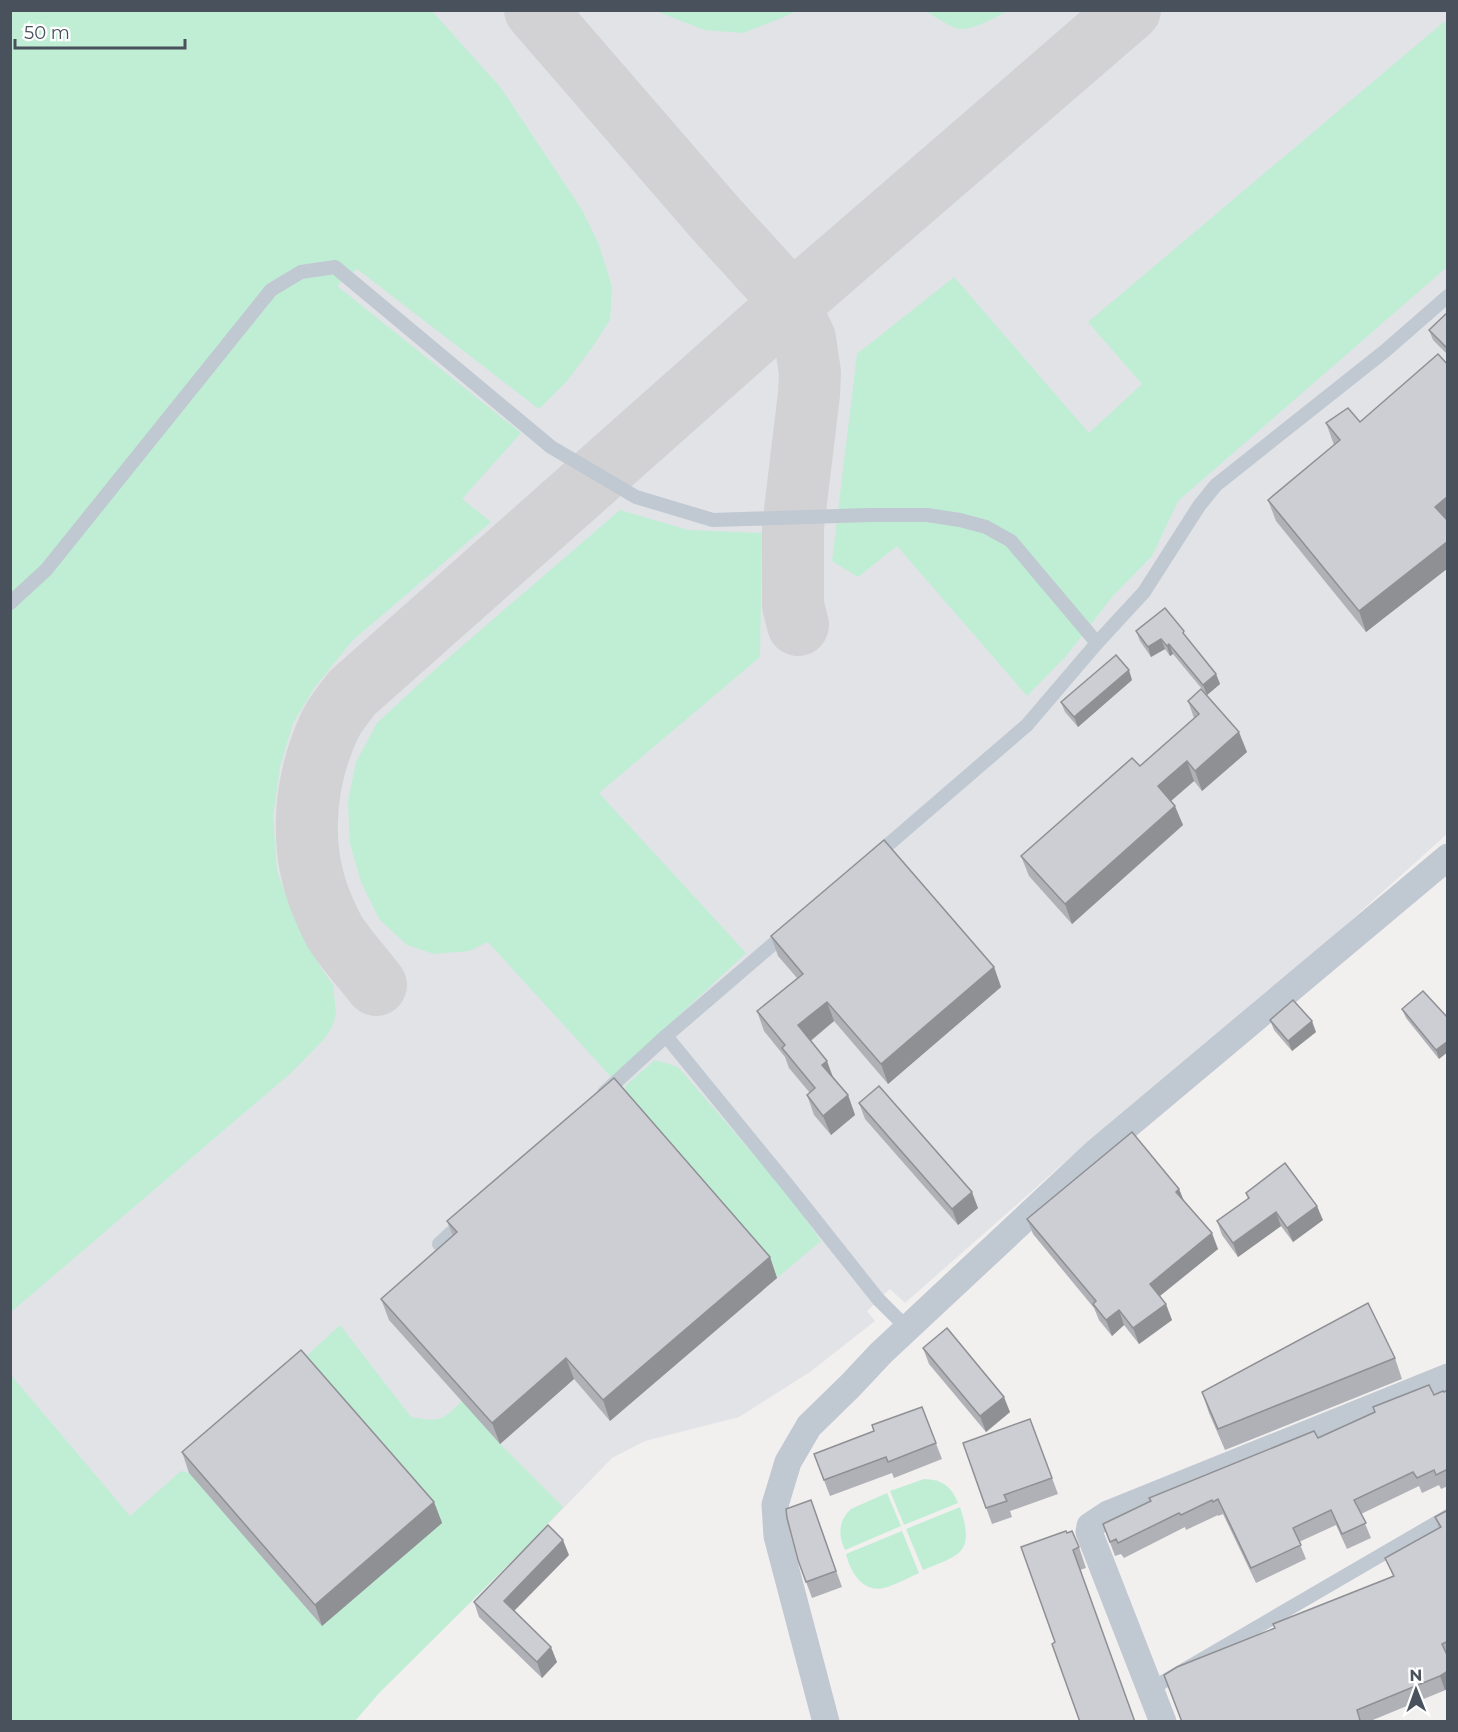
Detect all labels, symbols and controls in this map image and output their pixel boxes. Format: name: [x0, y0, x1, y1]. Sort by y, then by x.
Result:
scale bar: [15, 12, 184, 50]
text: 50 m: [24, 22, 70, 44]
north arrow: [1386, 1660, 1446, 1720]
text: N: [1409, 1666, 1422, 1685]

